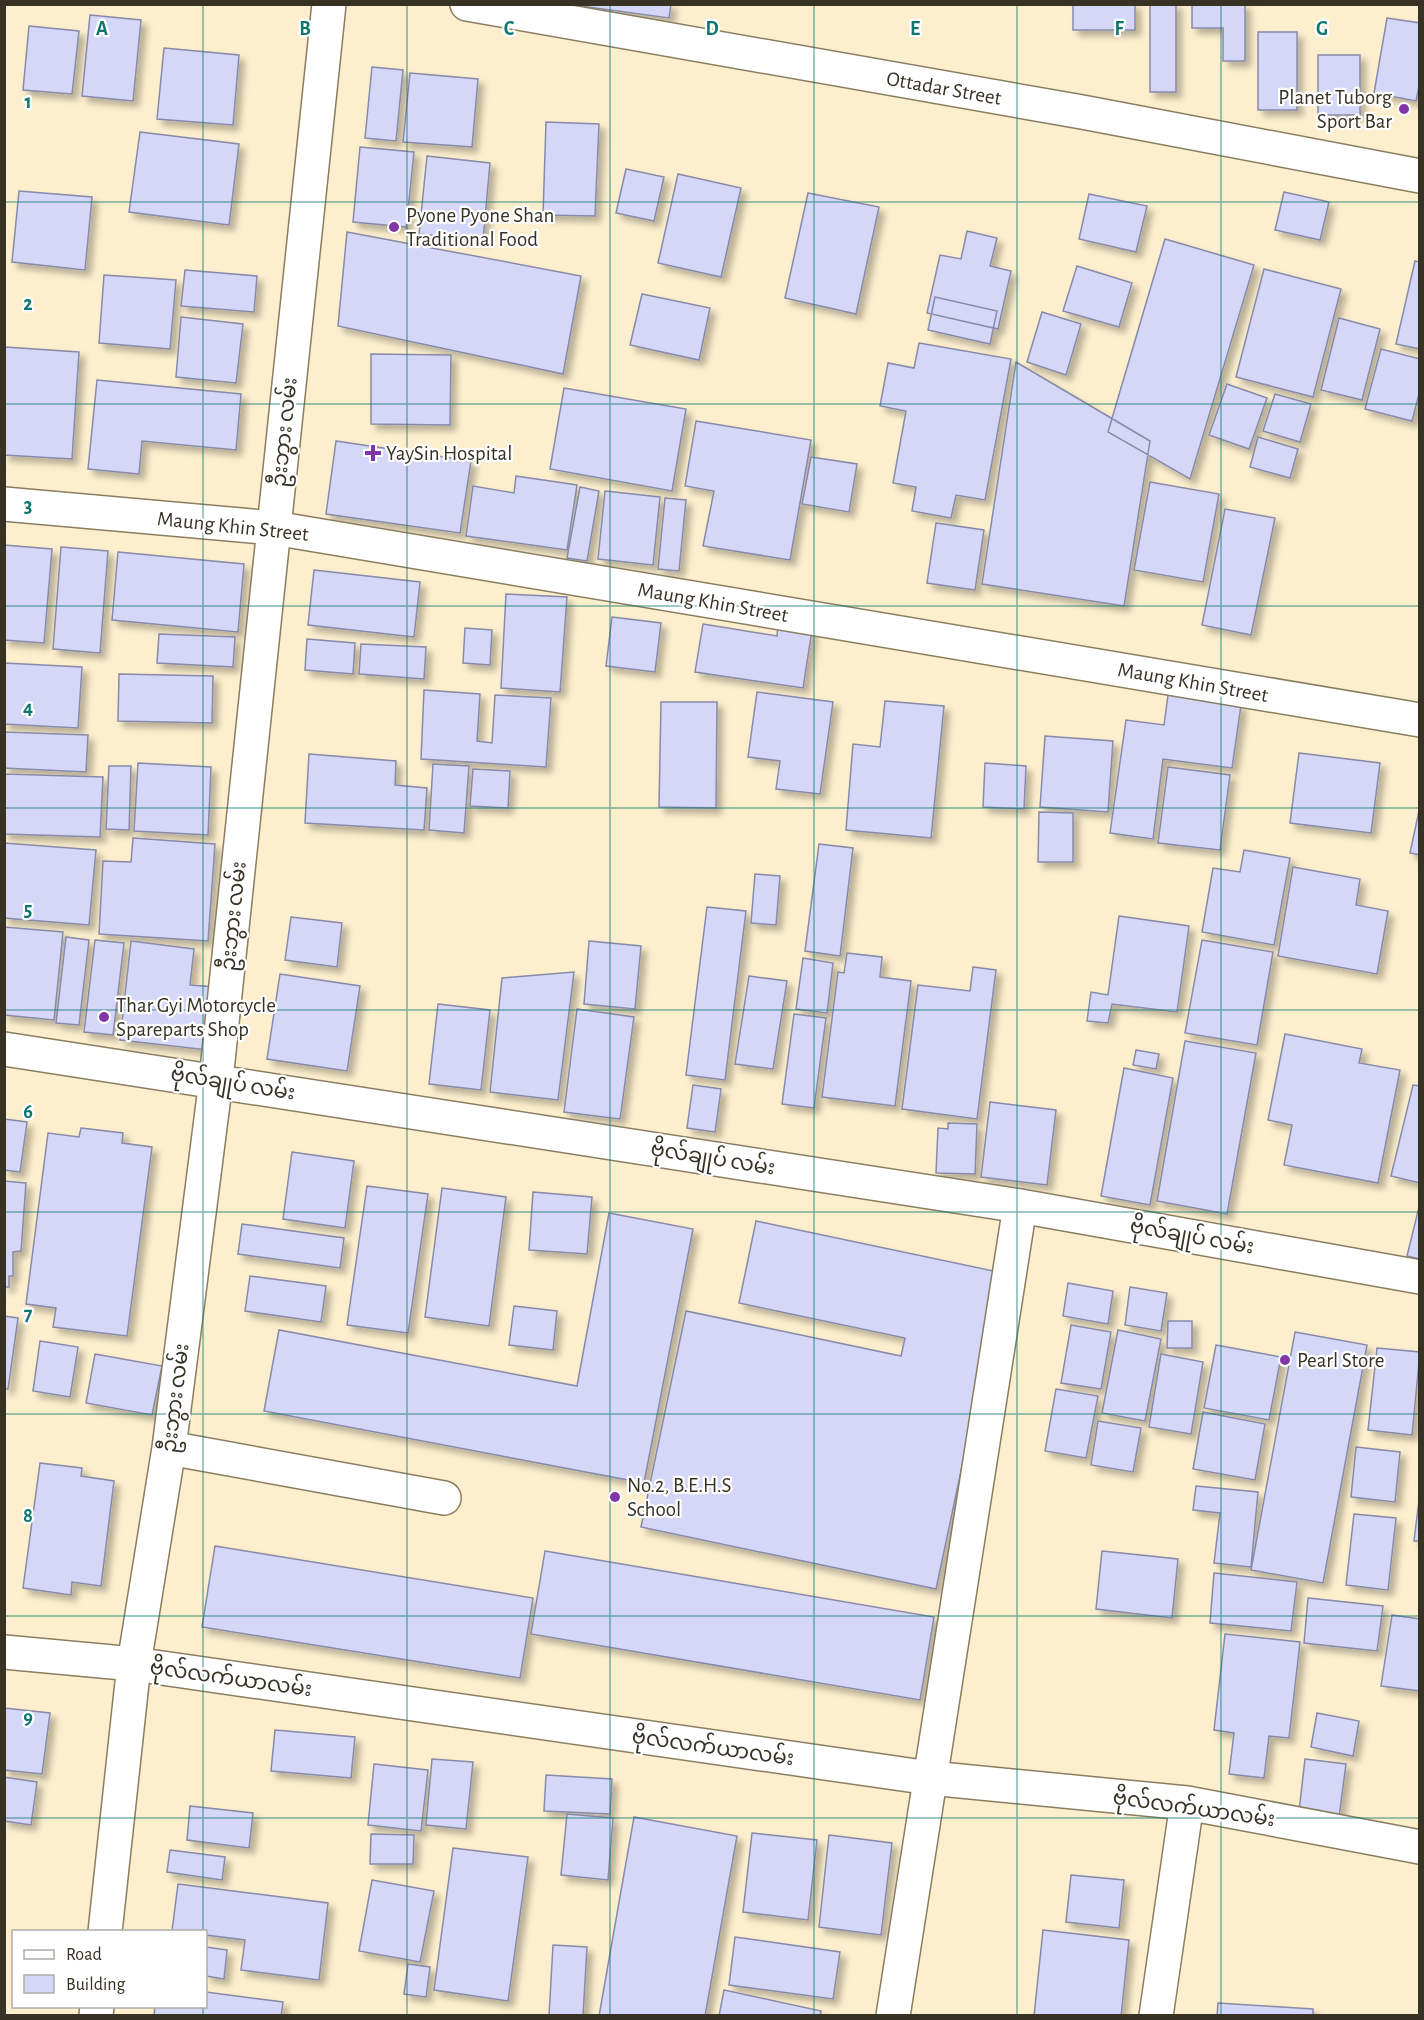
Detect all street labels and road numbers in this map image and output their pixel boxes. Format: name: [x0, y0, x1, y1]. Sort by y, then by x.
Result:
street label: Ottadar Street: [885, 68, 1003, 109]
street label: ဦးဘွား လမ်း: [262, 376, 307, 489]
street label: Maung Khin Street: [156, 508, 310, 545]
street label: Maung Khin Street: [636, 579, 790, 626]
street label: Maung Khin Street: [1116, 659, 1270, 706]
street label: ဦးဘွား လမ်း: [211, 860, 256, 973]
street label: ဗိုလ်ချုပ် လမ်း: [168, 1057, 298, 1111]
street label: ဗိုလ်ချုပ် လမ်း: [648, 1132, 778, 1186]
street label: ဗိုလ်ချုပ် လမ်း: [1127, 1209, 1257, 1265]
street label: ဦးဘွား လမ်း: [152, 1341, 199, 1455]
street label: ဗိုလ်လက်ယာလမ်း: [148, 1651, 314, 1706]
street label: ဗိုလ်လက်ယာလမ်း: [630, 1720, 796, 1775]
street label: ဗိုလ်လက်ယာလမ်း: [1111, 1781, 1277, 1836]

